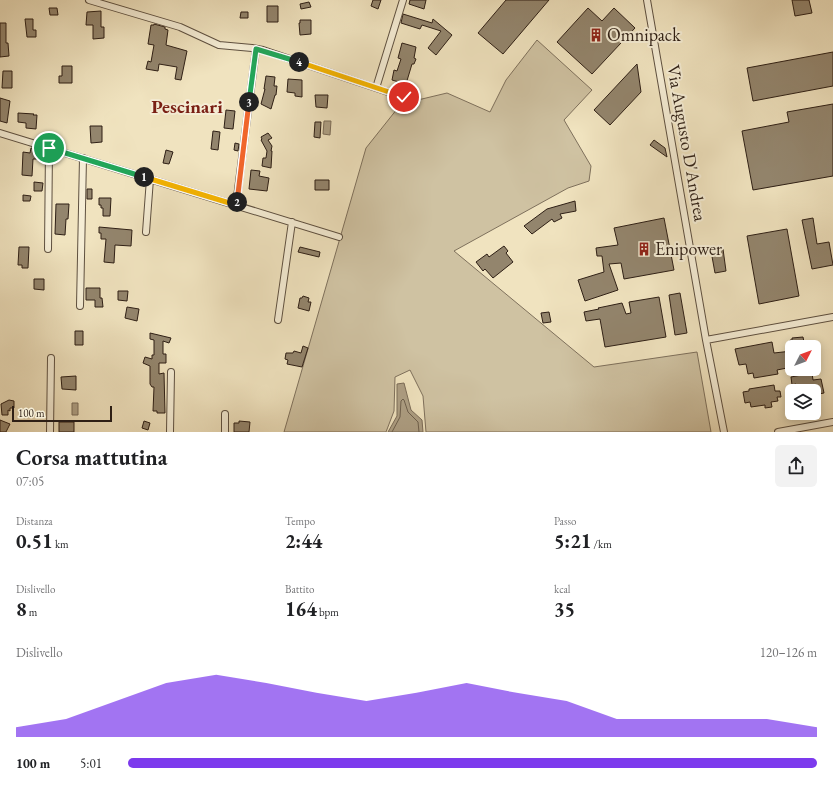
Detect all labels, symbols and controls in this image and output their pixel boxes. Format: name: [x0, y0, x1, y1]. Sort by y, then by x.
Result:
place label: Omnipack: [607, 23, 681, 46]
building icon: Omnipack: [588, 27, 604, 43]
pin: 4: [289, 52, 309, 72]
text: 4: [296, 55, 302, 69]
street label: Via Augusto D'Andrea: [662, 63, 713, 224]
pin: [387, 80, 421, 114]
icon: check: [393, 86, 415, 108]
pin: 3: [239, 92, 259, 112]
district label: Pescinari: [151, 94, 223, 119]
text: 3: [246, 95, 252, 109]
pin: [32, 131, 66, 165]
icon: arrive: [38, 137, 60, 159]
pin: 1: [134, 167, 154, 187]
text: 1: [141, 170, 147, 184]
pin: 2: [227, 192, 247, 212]
text: 2: [234, 195, 240, 209]
place label: Enipower: [655, 237, 722, 260]
building icon: Enipower: [636, 241, 652, 257]
north arrow: [785, 340, 821, 376]
map controls: [785, 340, 821, 420]
button: layers: [785, 384, 821, 420]
scale bar: [12, 404, 112, 423]
text: 100 m: [18, 406, 45, 420]
text: Corsa mattutina: [16, 443, 167, 472]
button: share: [775, 445, 817, 487]
text: 07:05: [16, 473, 44, 490]
text: Distanza: [16, 514, 53, 528]
text: Tempo: [285, 514, 315, 528]
text: Passo: [554, 514, 576, 528]
text: 0.51: [16, 528, 53, 554]
text: 2:44: [285, 528, 322, 554]
text: 5:21: [554, 528, 591, 554]
text: km: [53, 537, 69, 551]
text: /km: [591, 537, 612, 551]
text: Dislivello: [16, 582, 55, 596]
text: Battito: [285, 582, 314, 596]
text: kcal: [554, 582, 571, 596]
text: 8: [16, 596, 27, 622]
text: 164: [285, 596, 317, 622]
text: 35: [554, 596, 575, 622]
text: m: [27, 605, 37, 619]
text: bpm: [317, 605, 339, 619]
text: Dislivello: [16, 644, 63, 661]
text: 120–126 m: [760, 644, 817, 661]
text: 100 m: [16, 755, 50, 772]
text: 5:01: [80, 755, 102, 772]

